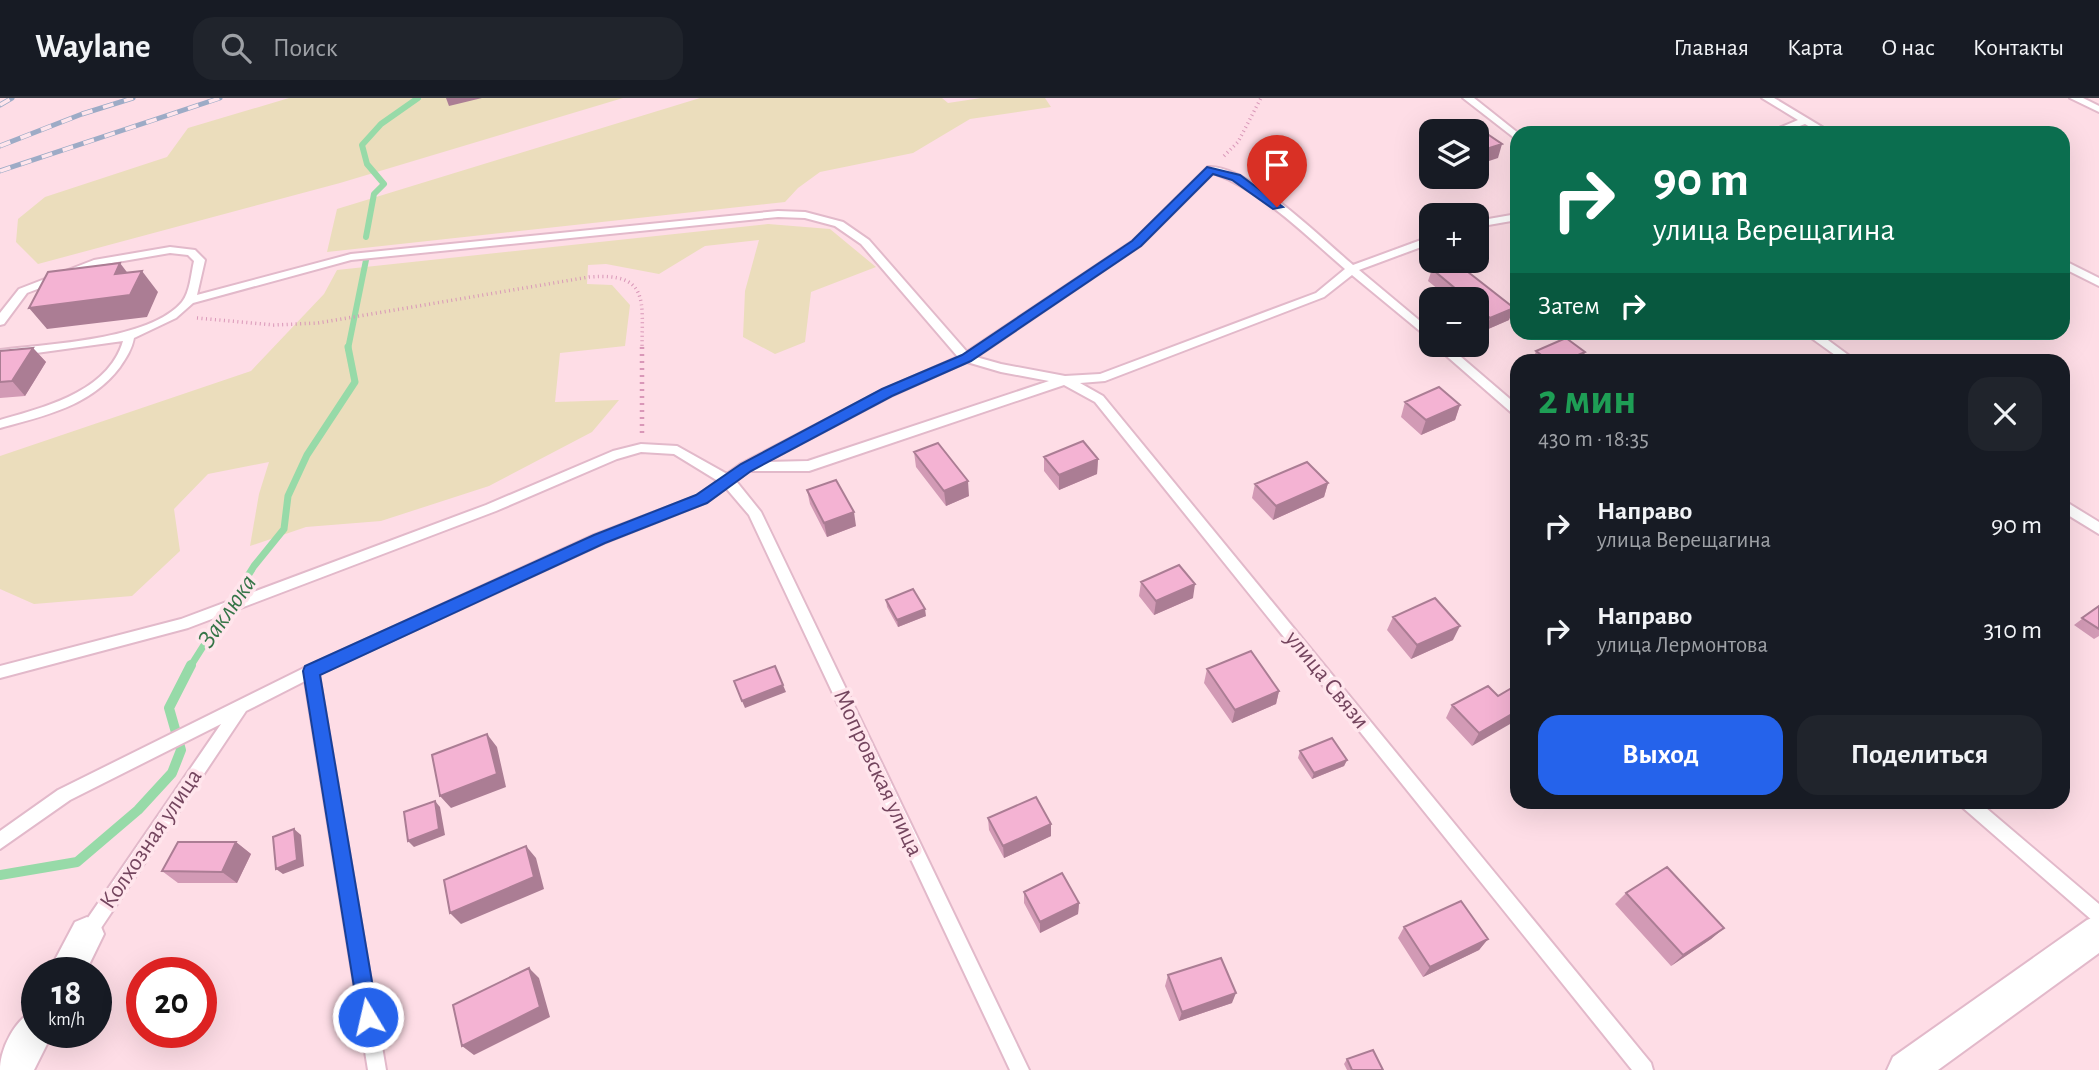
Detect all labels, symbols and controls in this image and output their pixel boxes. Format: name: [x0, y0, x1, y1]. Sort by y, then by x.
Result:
search box: [193, 17, 683, 80]
icon: search: [217, 29, 255, 67]
text: Waylane: [35, 31, 151, 64]
text: Поиск: [273, 35, 338, 61]
text: Главная: [1674, 36, 1749, 60]
text: Карта: [1787, 36, 1843, 60]
text: О нас: [1881, 36, 1935, 60]
text: Контакты: [1973, 36, 2064, 60]
map controls: [1419, 119, 1489, 357]
button: layers: [1419, 119, 1489, 189]
pin: [1247, 135, 1307, 207]
icon: arrive: [1258, 146, 1296, 184]
icon: right: [1538, 154, 1629, 245]
text: 90 m: [1653, 156, 1749, 205]
button: +: [1419, 203, 1489, 273]
text: улица Верещагина: [1653, 214, 1895, 246]
button: −: [1419, 287, 1489, 357]
icon: right: [1614, 287, 1652, 325]
text: Затем: [1538, 293, 1600, 319]
button: close: [1968, 377, 2042, 451]
text: 2 мин: [1538, 379, 1636, 421]
text: 430 m · 18:35: [1538, 428, 1649, 451]
text: Направо: [1597, 498, 1692, 524]
icon: right: [1538, 507, 1576, 545]
text: 90 m: [1991, 512, 2042, 538]
text: улица Верещагина: [1597, 529, 1771, 552]
water label: Заклюка: [193, 570, 261, 652]
text: Направо: [1597, 603, 1692, 629]
icon: right: [1538, 612, 1576, 650]
text: 310 m: [1984, 617, 2042, 643]
street label: улица Связи: [1280, 626, 1374, 733]
text: улица Лермонтова: [1597, 634, 1768, 657]
street label: Мопровская улица: [829, 686, 927, 860]
button: Выход: [1538, 715, 1783, 795]
button: Поделиться: [1797, 715, 2042, 795]
street label: Колхозная улица: [95, 765, 207, 913]
speed limit sign: 20: [126, 957, 217, 1048]
text: 18: [52, 976, 81, 1011]
position arrow: [331, 980, 405, 1054]
text: km/h: [48, 1011, 85, 1029]

